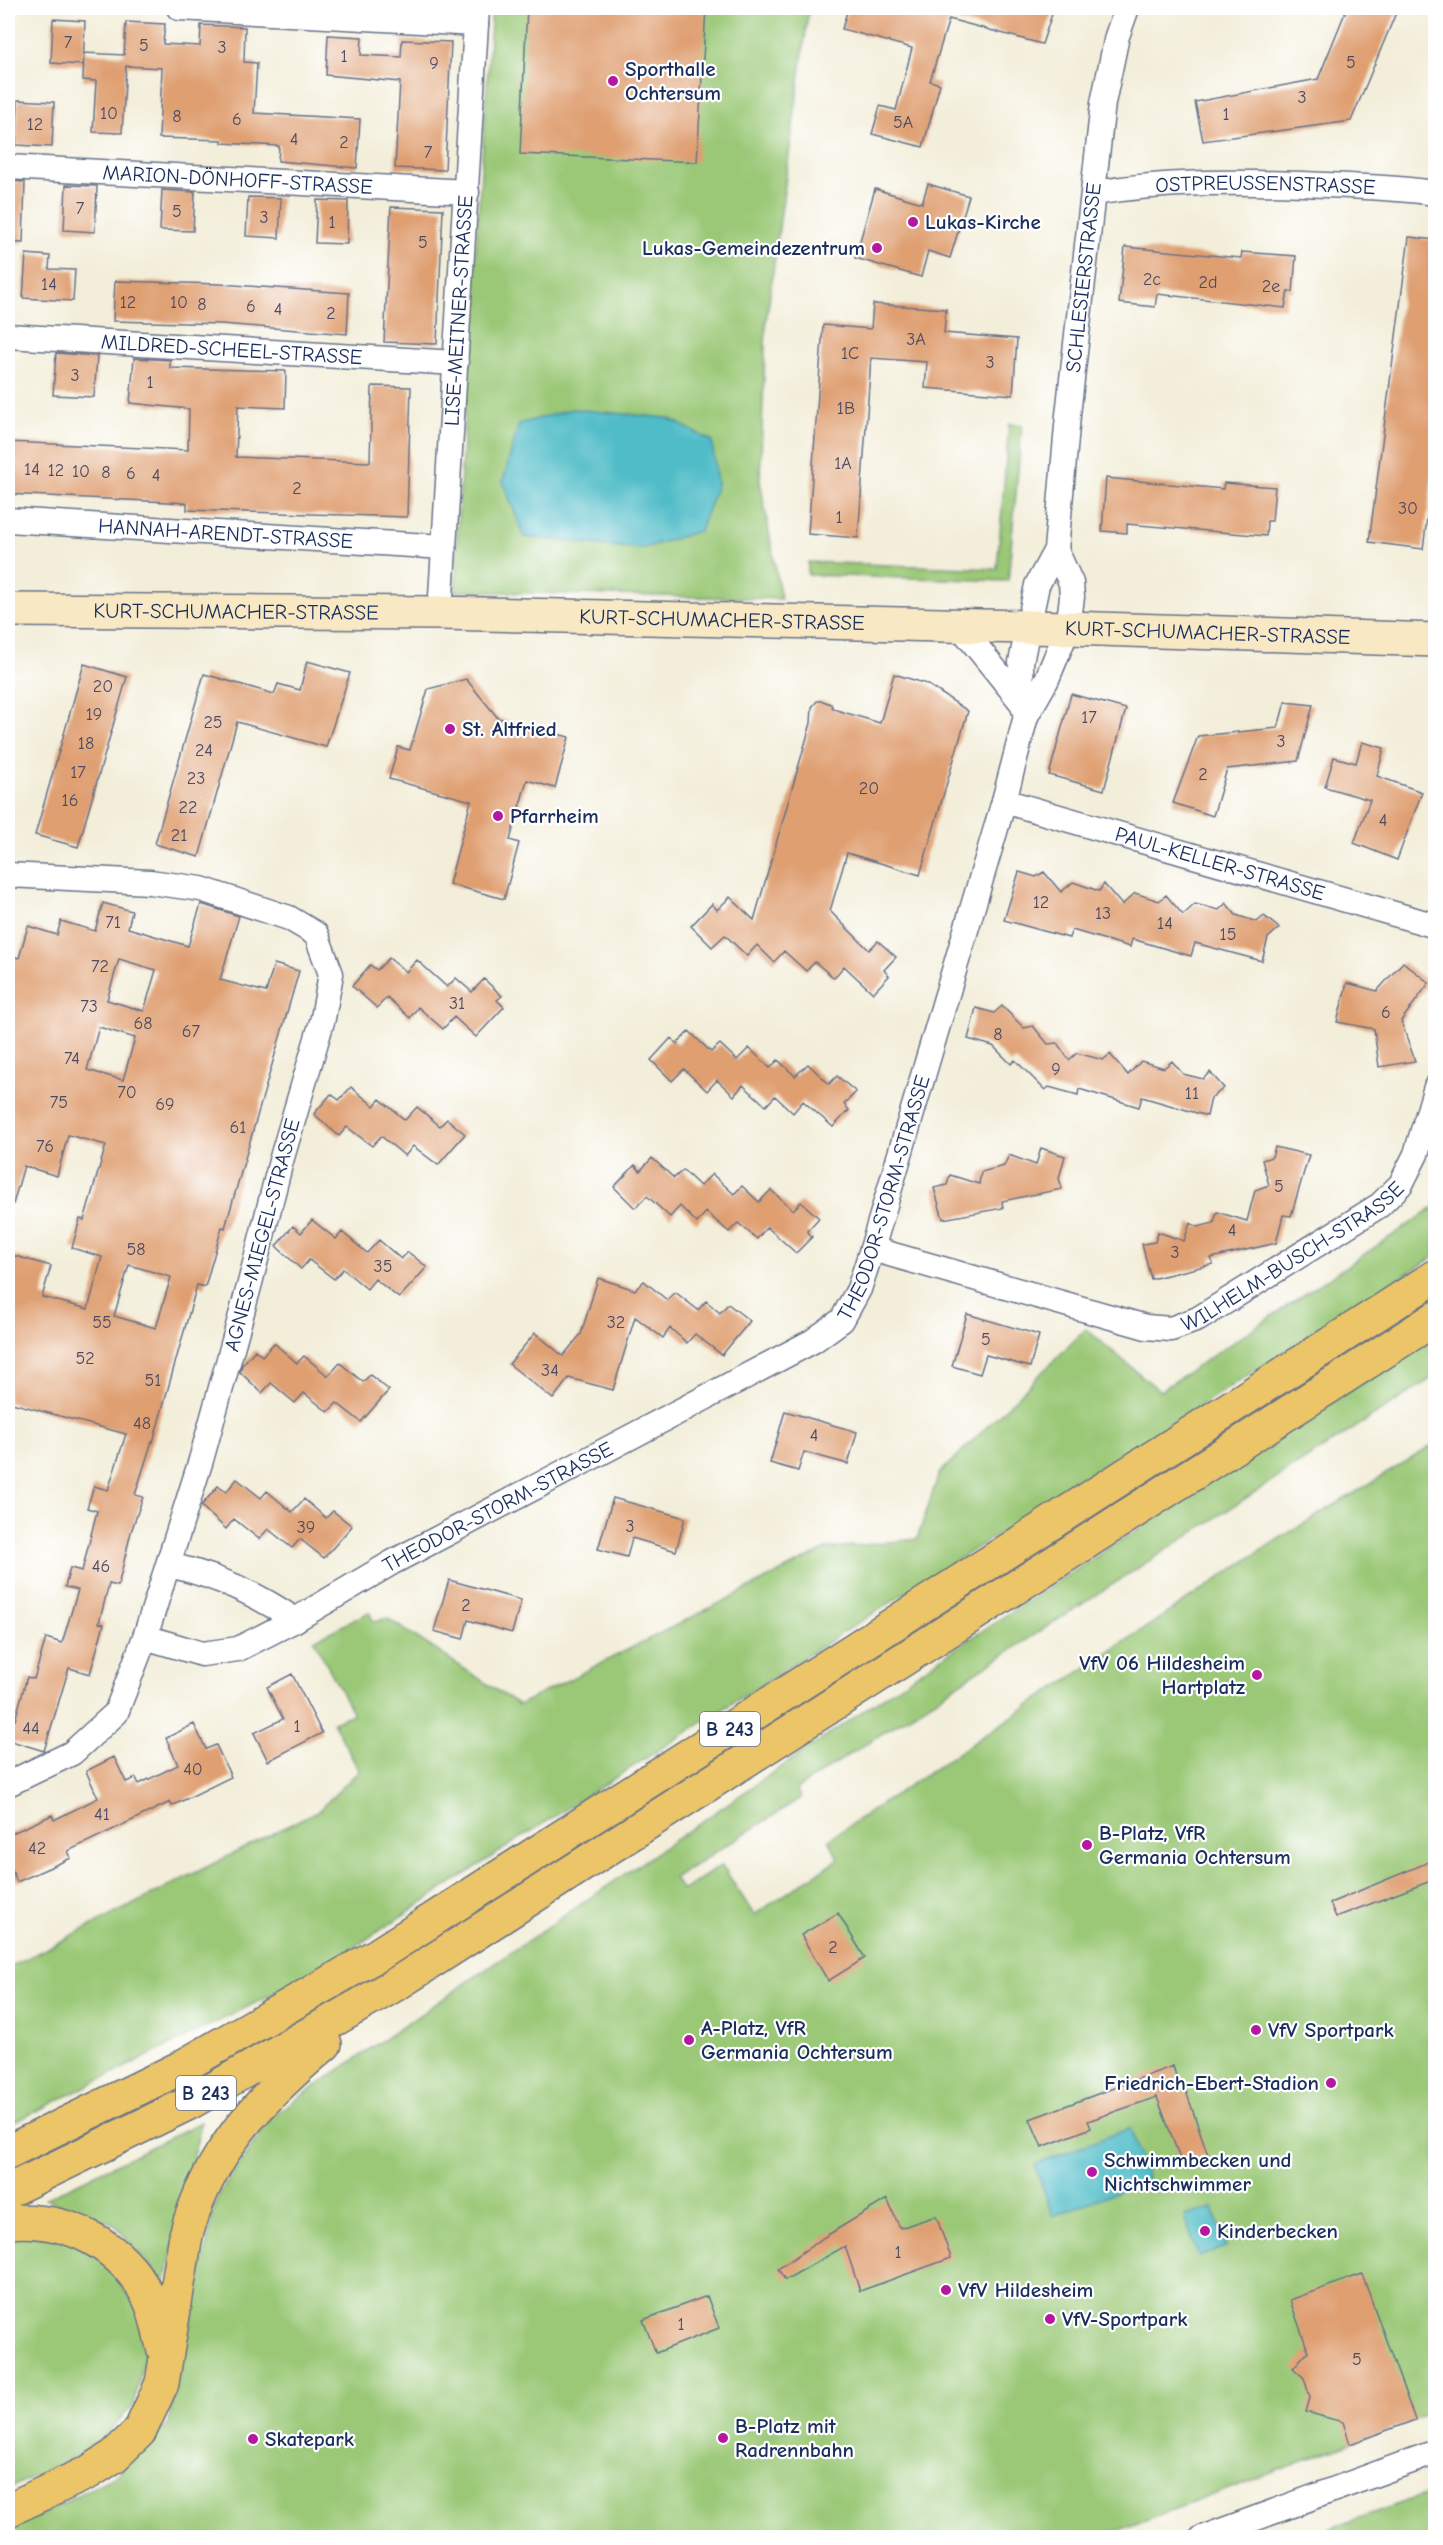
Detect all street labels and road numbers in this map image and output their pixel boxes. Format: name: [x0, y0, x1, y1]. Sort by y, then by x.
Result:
street label: MARION-DÖNHOFF-STRASSE: [102, 160, 373, 199]
street label: OSTPREUSSENSTRASSE: [1154, 171, 1376, 199]
street label: SCHLESIERSTRASSE: [1061, 181, 1106, 374]
street label: LISE-MEITNER-STRASSE: [439, 194, 478, 427]
street label: MILDRED-SCHEEL-STRASSE: [100, 330, 363, 369]
street label: HANNAH-ARENDT-STRASSE: [97, 514, 354, 553]
street label: KURT-SCHUMACHER-STRASSE: [93, 599, 379, 625]
street label: KURT-SCHUMACHER-STRASSE: [579, 604, 865, 635]
street label: KURT-SCHUMACHER-STRASSE: [1065, 616, 1351, 649]
street label: PAUL-KELLER-STRASSE: [1112, 822, 1328, 905]
street label: THEODOR-STORM-STRASSE: [832, 1072, 935, 1324]
street label: AGNES-MIEGEL-STRASSE: [219, 1116, 305, 1354]
street label: WILHELM-BUSCH-STRASSE: [1178, 1176, 1409, 1336]
street label: THEODOR-STORM-STRASSE: [378, 1437, 617, 1577]
road number: B 243: [700, 1712, 760, 1746]
road number: B 243: [176, 2076, 236, 2110]

